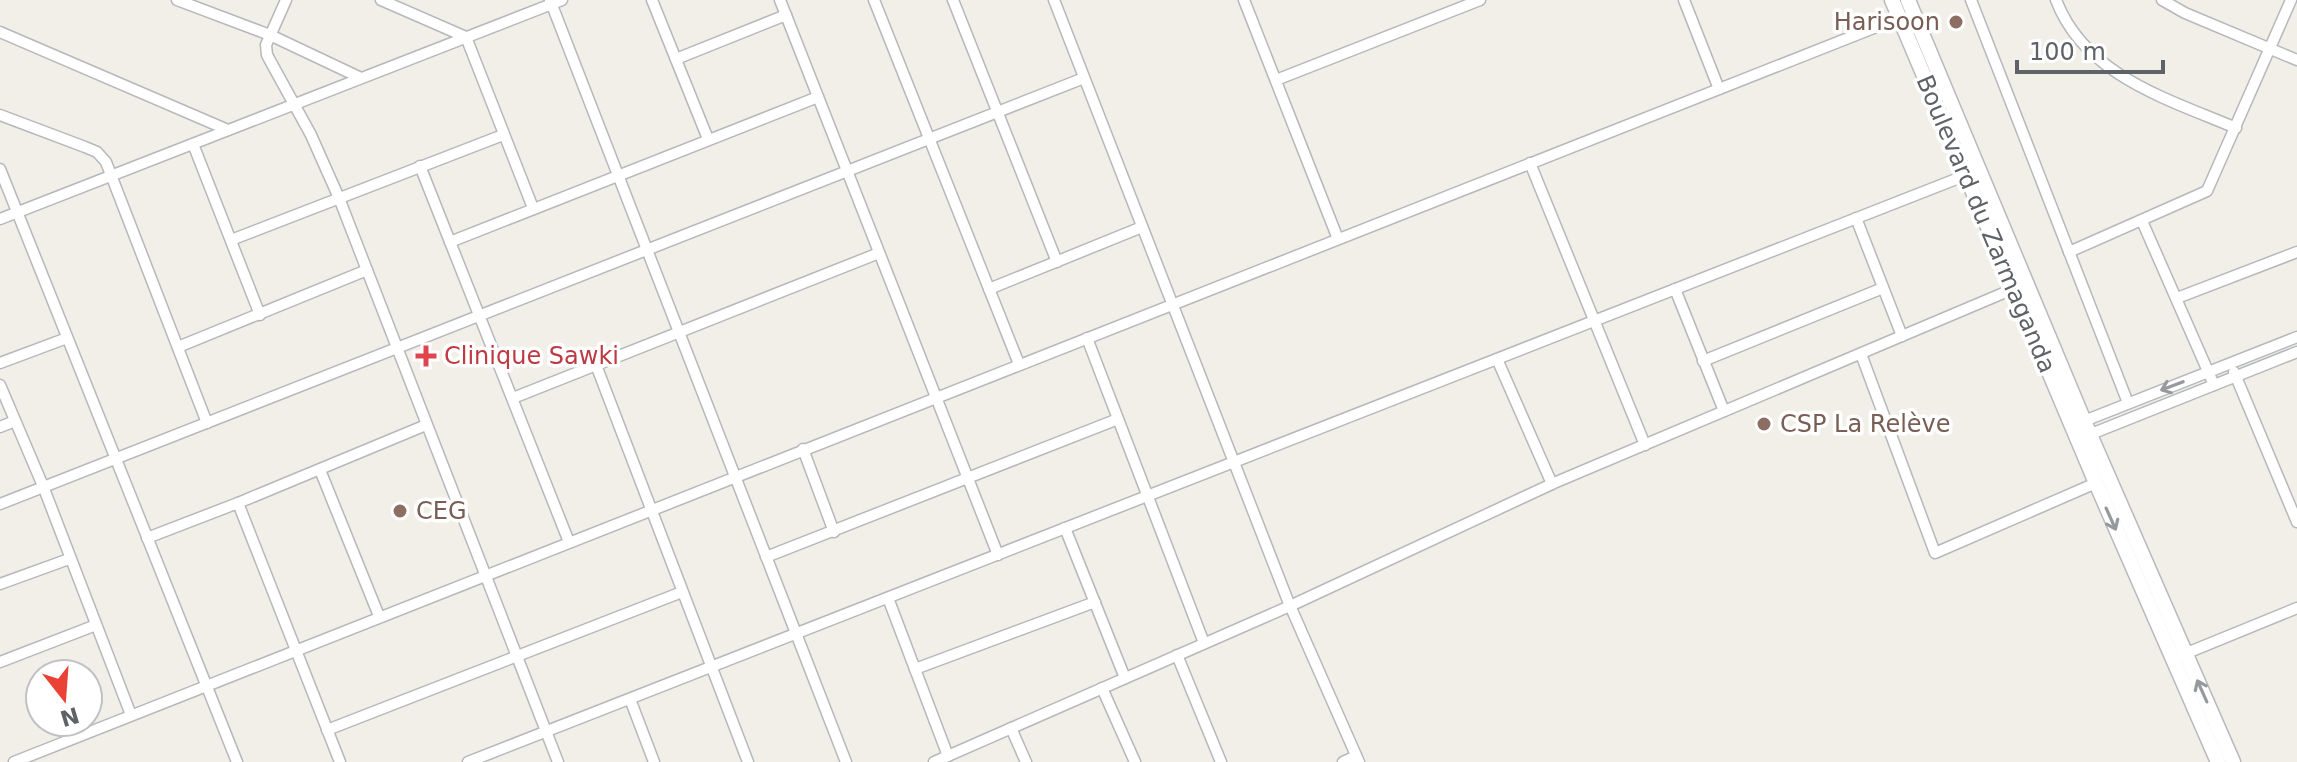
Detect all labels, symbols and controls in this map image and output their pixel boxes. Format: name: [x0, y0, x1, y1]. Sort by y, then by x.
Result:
place label: Harisoon: [1834, 8, 1940, 36]
marker: Harisoon: [1947, 13, 1965, 31]
scale bar: [2017, 24, 2163, 74]
text: 100 m: [2029, 38, 2106, 66]
street label: Boulevard du Zarmaganda: [1910, 71, 2062, 377]
place label: Clinique Sawki: [444, 342, 619, 370]
marker: Clinique Sawki: [415, 345, 437, 367]
one-way arrow: [2160, 379, 2185, 394]
place label: CSP La Relève: [1780, 410, 1951, 438]
marker: CSP La Relève: [1755, 415, 1773, 433]
place label: CEG: [416, 497, 467, 525]
marker: CEG: [391, 502, 409, 520]
one-way arrow: [2105, 506, 2120, 531]
north arrow: [24, 658, 104, 738]
one-way arrow: [2194, 679, 2209, 703]
text: N: [57, 702, 82, 731]

